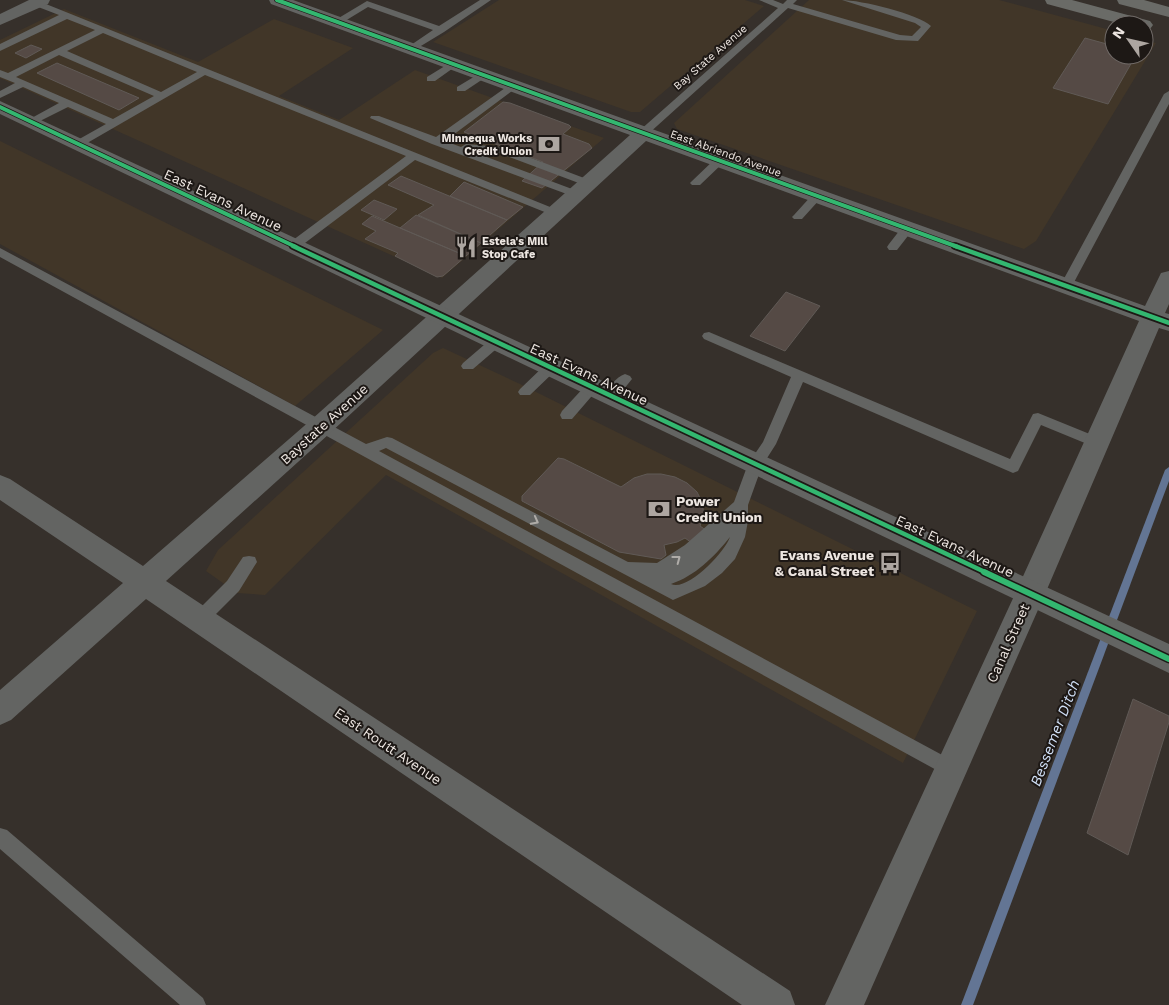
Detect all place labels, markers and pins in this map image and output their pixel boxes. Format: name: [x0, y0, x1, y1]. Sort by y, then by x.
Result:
bank icon: Minnequa Works Credit Union: [536, 131, 562, 157]
place label: Minnequa Works Credit Union: [442, 132, 532, 158]
restaurant icon: Estela's Mill Stop Cafe: [453, 234, 479, 260]
place label: Estela's Mill Stop Cafe: [482, 235, 548, 261]
place label: Power Credit Union: [676, 493, 762, 525]
bank icon: Power Credit Union: [646, 496, 672, 522]
place label: Evans Avenue & Canal Street: [775, 547, 874, 579]
bus stop icon: Evans Avenue & Canal Street: [877, 550, 903, 576]

